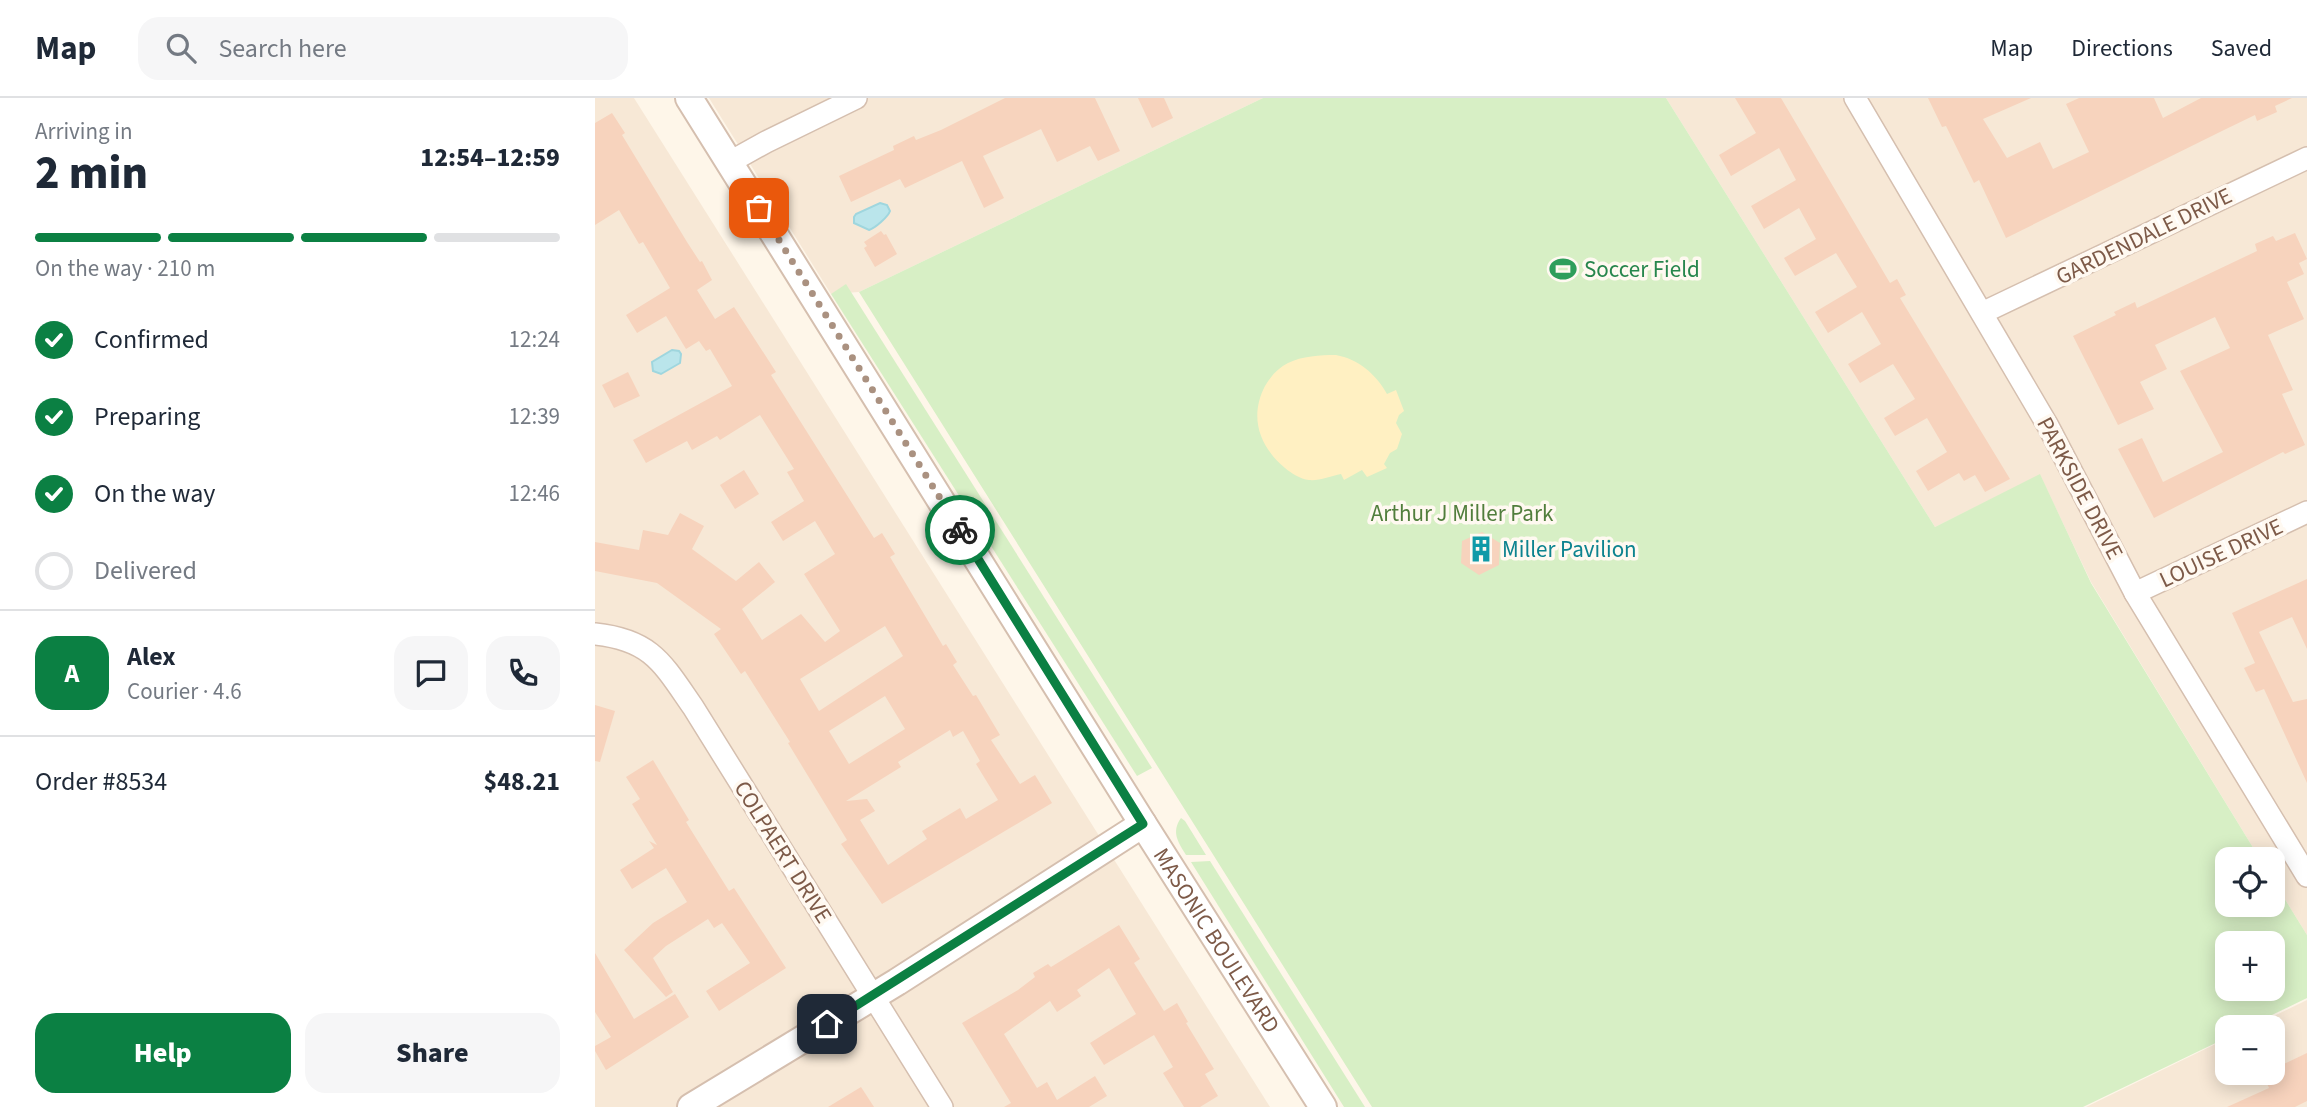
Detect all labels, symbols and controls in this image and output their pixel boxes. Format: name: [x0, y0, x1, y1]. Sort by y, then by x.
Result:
search box: [138, 17, 628, 80]
text: Map: [35, 25, 96, 72]
icon: search: [162, 29, 200, 67]
text: Search here: [218, 30, 347, 67]
text: Map: [1990, 31, 2033, 66]
text: Directions: [2071, 31, 2173, 66]
text: Saved: [2211, 31, 2272, 66]
text: Arriving in: [35, 115, 133, 148]
text: 12:54–12:59: [420, 139, 560, 176]
text: 2 min: [35, 141, 148, 206]
pin: [729, 178, 789, 238]
street label: GARDENDALE DRIVE: [2050, 179, 2238, 293]
icon: bag: [740, 189, 778, 227]
text: On the way · 210 m: [35, 252, 215, 285]
place label: Soccer Field: [1584, 253, 1700, 286]
sports icon: Soccer Field: [1548, 254, 1578, 284]
icon: check: [35, 321, 73, 359]
text: Confirmed: [94, 321, 209, 358]
text: 12:24: [509, 323, 560, 356]
icon: check: [35, 398, 73, 436]
text: Preparing: [94, 398, 200, 435]
text: 12:39: [509, 400, 560, 433]
street label: PARKSIDE DRIVE: [2029, 411, 2131, 565]
icon: check: [35, 475, 73, 513]
text: On the way: [94, 475, 215, 512]
text: 12:46: [509, 477, 560, 510]
courier: [925, 495, 995, 565]
park label: Arthur J Miller Park: [1371, 497, 1554, 530]
street label: LOUISE DRIVE: [2154, 510, 2288, 596]
icon: bike: [941, 511, 979, 549]
place label: Miller Pavilion: [1502, 533, 1637, 566]
building icon: Miller Pavilion: [1466, 534, 1496, 564]
text: Delivered: [94, 552, 197, 589]
button: chat: [394, 636, 468, 710]
button: phone: [486, 636, 560, 710]
text: Alex: [127, 638, 176, 675]
text: A: [65, 655, 79, 692]
text: Courier · 4.6: [127, 675, 242, 708]
text: Order #8534: [35, 763, 167, 800]
text: $48.21: [484, 763, 560, 800]
street label: COLPAERT DRIVE: [726, 774, 840, 930]
street label: MASONIC BOULEVARD: [1146, 841, 1288, 1039]
map controls: [2215, 847, 2285, 1085]
button: locate: [2215, 847, 2285, 917]
button: +: [2215, 931, 2285, 1001]
pin: [797, 994, 857, 1054]
icon: home: [808, 1005, 846, 1043]
button: Help: [35, 1013, 291, 1093]
button: Share: [305, 1013, 560, 1093]
button: −: [2215, 1015, 2285, 1085]

